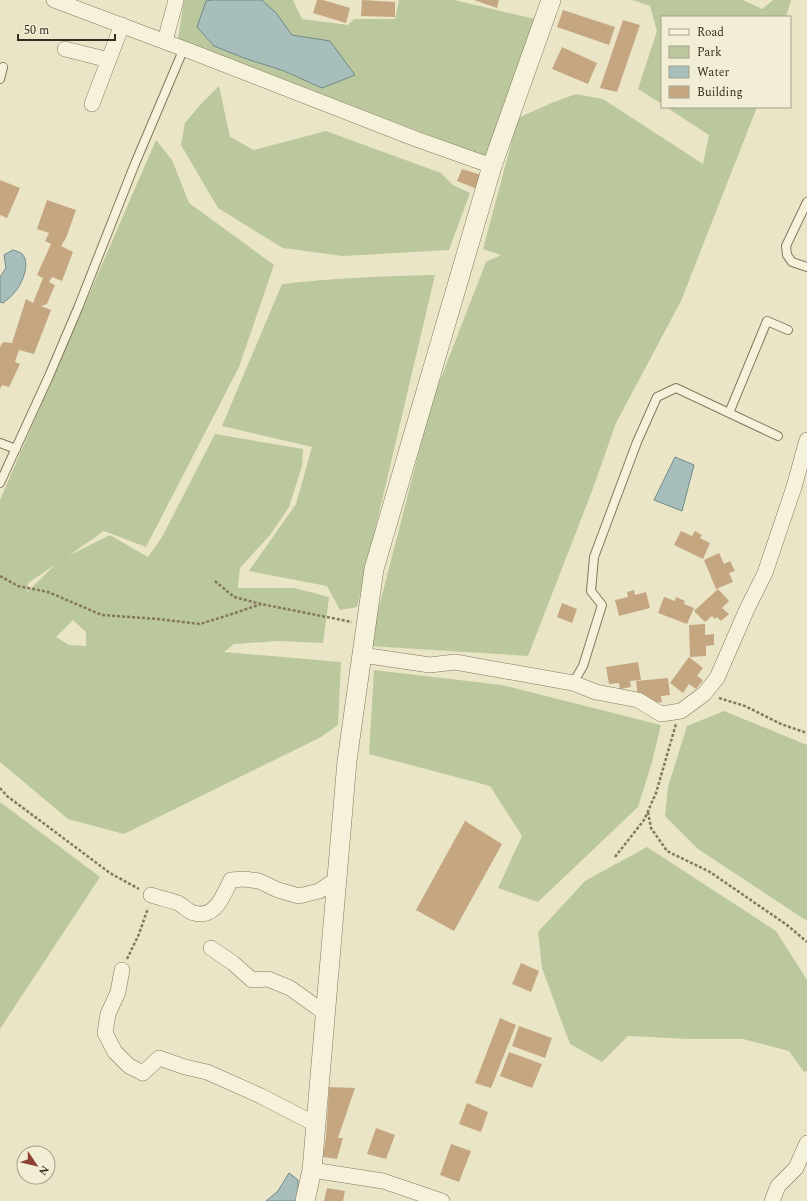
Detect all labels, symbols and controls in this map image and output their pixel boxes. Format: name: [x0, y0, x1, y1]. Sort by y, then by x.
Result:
scale bar: [18, 16, 115, 42]
legend: [661, 16, 791, 108]
text: 50 m: [24, 21, 49, 40]
text: Road: [697, 23, 724, 42]
text: Park: [697, 43, 722, 62]
text: Water: [697, 63, 729, 82]
text: Building: [697, 83, 743, 102]
north arrow: [16, 1145, 56, 1185]
text: N: [34, 1162, 53, 1179]

